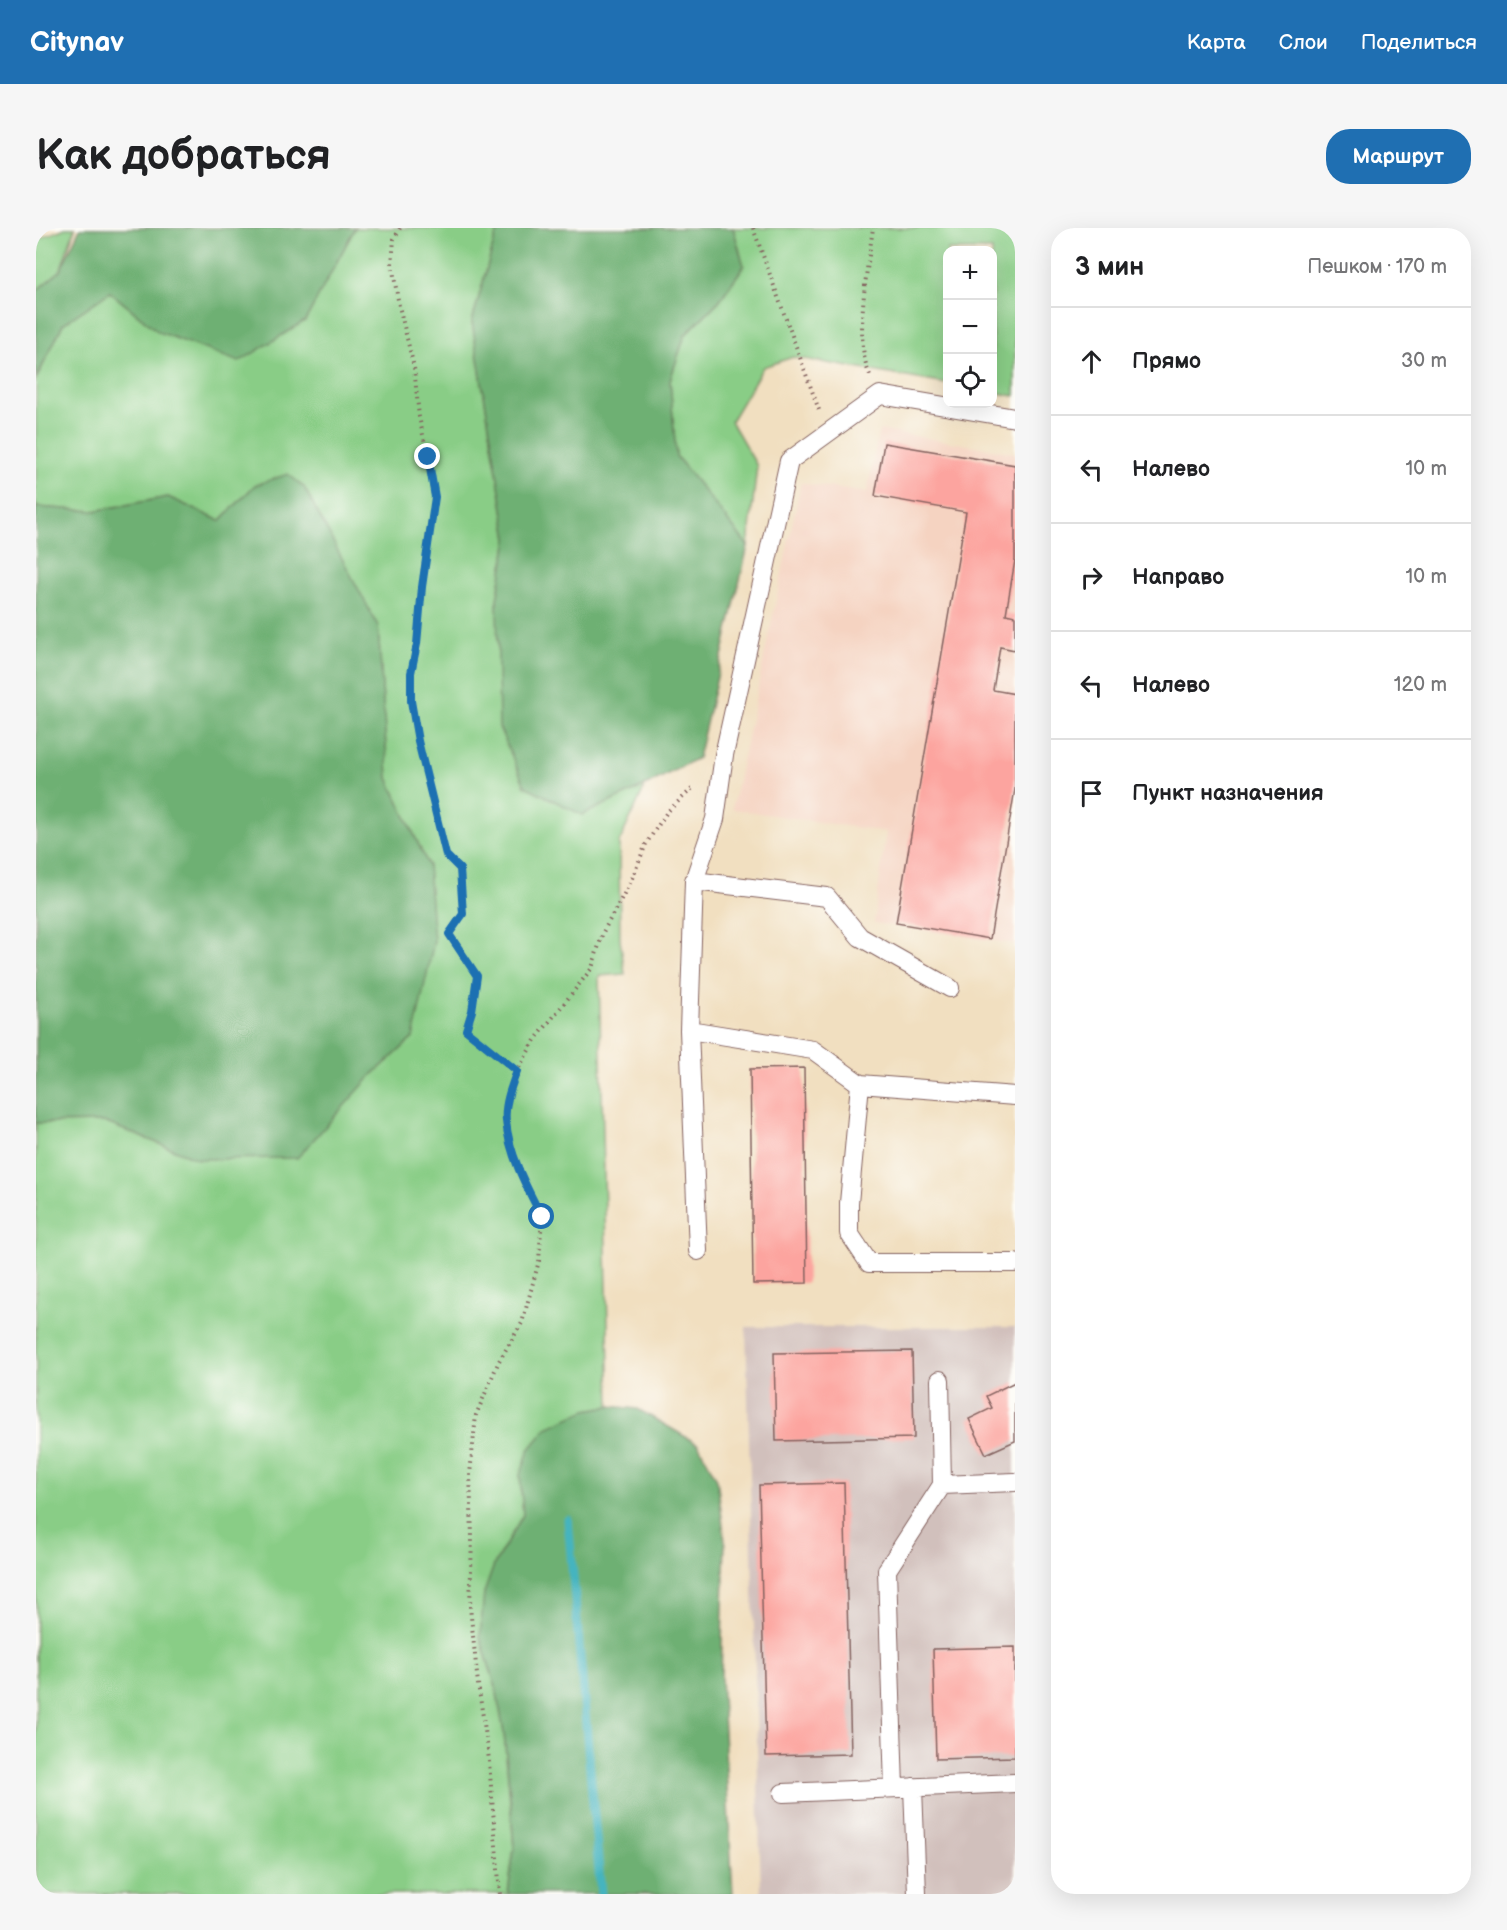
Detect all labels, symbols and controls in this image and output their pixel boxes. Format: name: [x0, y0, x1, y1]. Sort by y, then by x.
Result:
text: Citynav: [30, 26, 124, 59]
text: Карта: [1187, 30, 1246, 55]
text: Слои: [1279, 30, 1328, 55]
text: Поделиться: [1361, 30, 1477, 55]
button: Маршрут: [1326, 129, 1471, 184]
text: Как добраться: [36, 131, 331, 182]
map controls: [943, 246, 997, 408]
button: +: [943, 246, 997, 300]
text: 3 мин: [1075, 252, 1144, 283]
text: Пешком · 170 m: [1307, 255, 1447, 279]
button: −: [943, 300, 997, 354]
icon: ahead: [1075, 345, 1108, 378]
text: Прямо: [1132, 348, 1201, 375]
text: 30 m: [1401, 349, 1447, 373]
button: locate: [943, 354, 997, 408]
route end: [414, 443, 440, 469]
icon: left: [1075, 453, 1108, 486]
text: Налево: [1132, 456, 1210, 483]
text: 10 m: [1406, 457, 1447, 481]
icon: right: [1075, 561, 1108, 594]
text: Направо: [1132, 564, 1224, 591]
text: 10 m: [1406, 565, 1447, 589]
icon: left: [1075, 669, 1108, 702]
text: Налево: [1132, 672, 1210, 699]
text: 120 m: [1394, 673, 1447, 697]
icon: arrive: [1075, 777, 1108, 810]
text: Пункт назначения: [1132, 780, 1324, 807]
route start: [528, 1203, 554, 1229]

